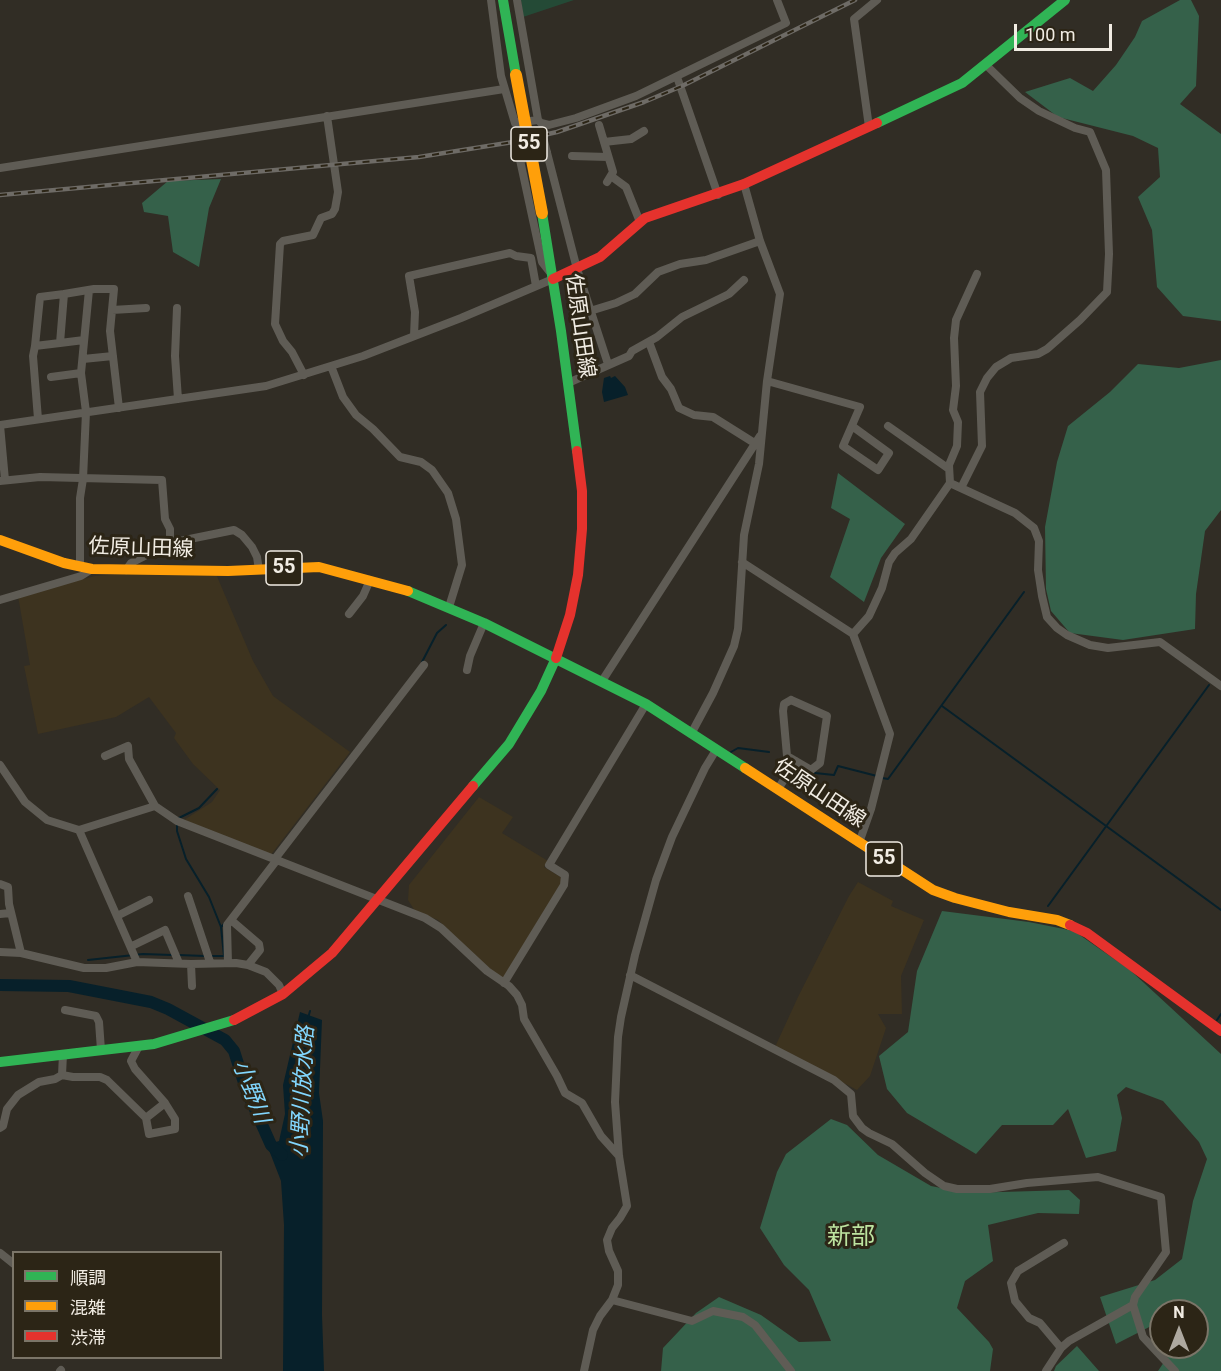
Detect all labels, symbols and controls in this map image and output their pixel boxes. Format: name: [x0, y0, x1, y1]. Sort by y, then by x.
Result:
scale bar: [1017, 12, 1114, 50]
text: 100 m: [1025, 24, 1076, 45]
road number: 55: [511, 127, 547, 161]
street label: 佐原山田線: [559, 272, 599, 380]
street label: 佐原山田線: [88, 535, 194, 563]
road number: 55: [266, 551, 302, 585]
street label: 佐原山田線: [768, 754, 870, 834]
road number: 55: [866, 842, 902, 876]
water label: 小野川放水路: [287, 1025, 321, 1159]
water label: 小野川: [226, 1056, 274, 1128]
district label: 新部: [827, 1224, 875, 1252]
legend: [12, 1251, 222, 1359]
text: 順調: [70, 1267, 106, 1288]
text: 混雑: [70, 1297, 106, 1318]
north arrow: [1149, 1299, 1209, 1359]
text: N: [1173, 1303, 1185, 1322]
text: 渋滞: [70, 1327, 106, 1348]

